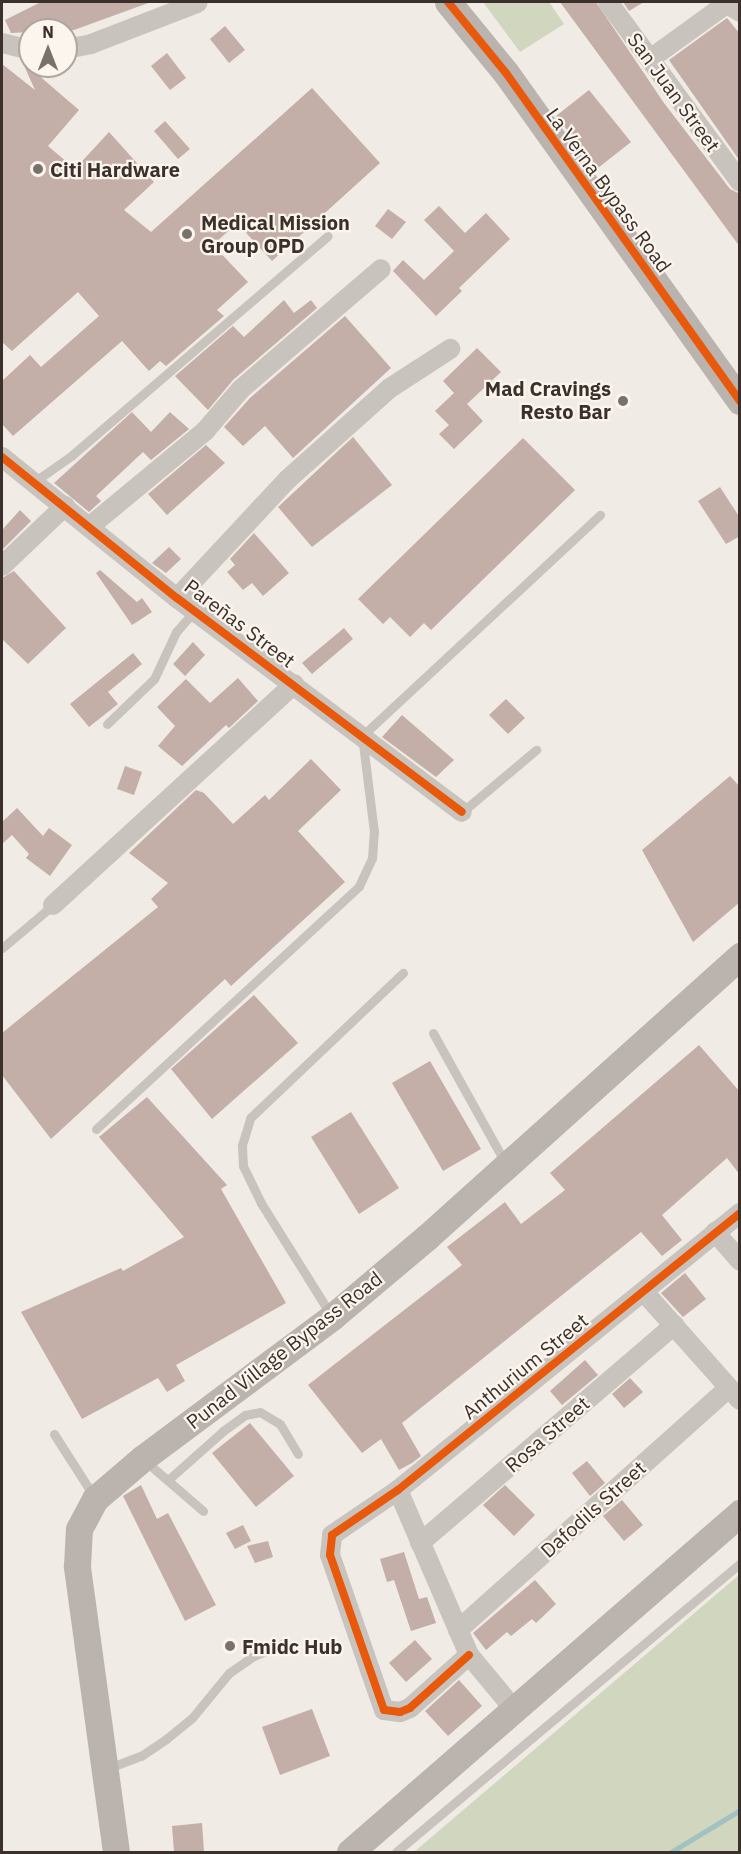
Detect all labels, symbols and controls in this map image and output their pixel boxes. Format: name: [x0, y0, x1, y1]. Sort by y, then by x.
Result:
north arrow: [18, 18, 78, 78]
text: N: [42, 22, 54, 42]
street label: San Juan Street: [623, 28, 725, 156]
street label: La Verna Bypass Road: [541, 103, 677, 277]
place label: Citi Hardware: [50, 157, 180, 181]
marker: Citi Hardware: [31, 162, 45, 176]
place label: Medical Mission Group OPD: [201, 210, 350, 257]
marker: Medical Mission Group OPD: [178, 225, 196, 243]
place label: Mad Cravings Resto Bar: [485, 377, 611, 424]
marker: Mad Cravings Resto Bar: [616, 394, 630, 408]
street label: Pareñas Street: [180, 574, 300, 672]
street label: Punad Village Bypass Road: [181, 1266, 387, 1434]
street label: Anthurium Street: [457, 1308, 593, 1424]
street label: Rosa Street: [500, 1391, 594, 1477]
street label: Dafodils Street: [536, 1456, 650, 1562]
place label: Fmidc Hub: [242, 1634, 342, 1658]
marker: Fmidc Hub: [223, 1639, 237, 1653]

